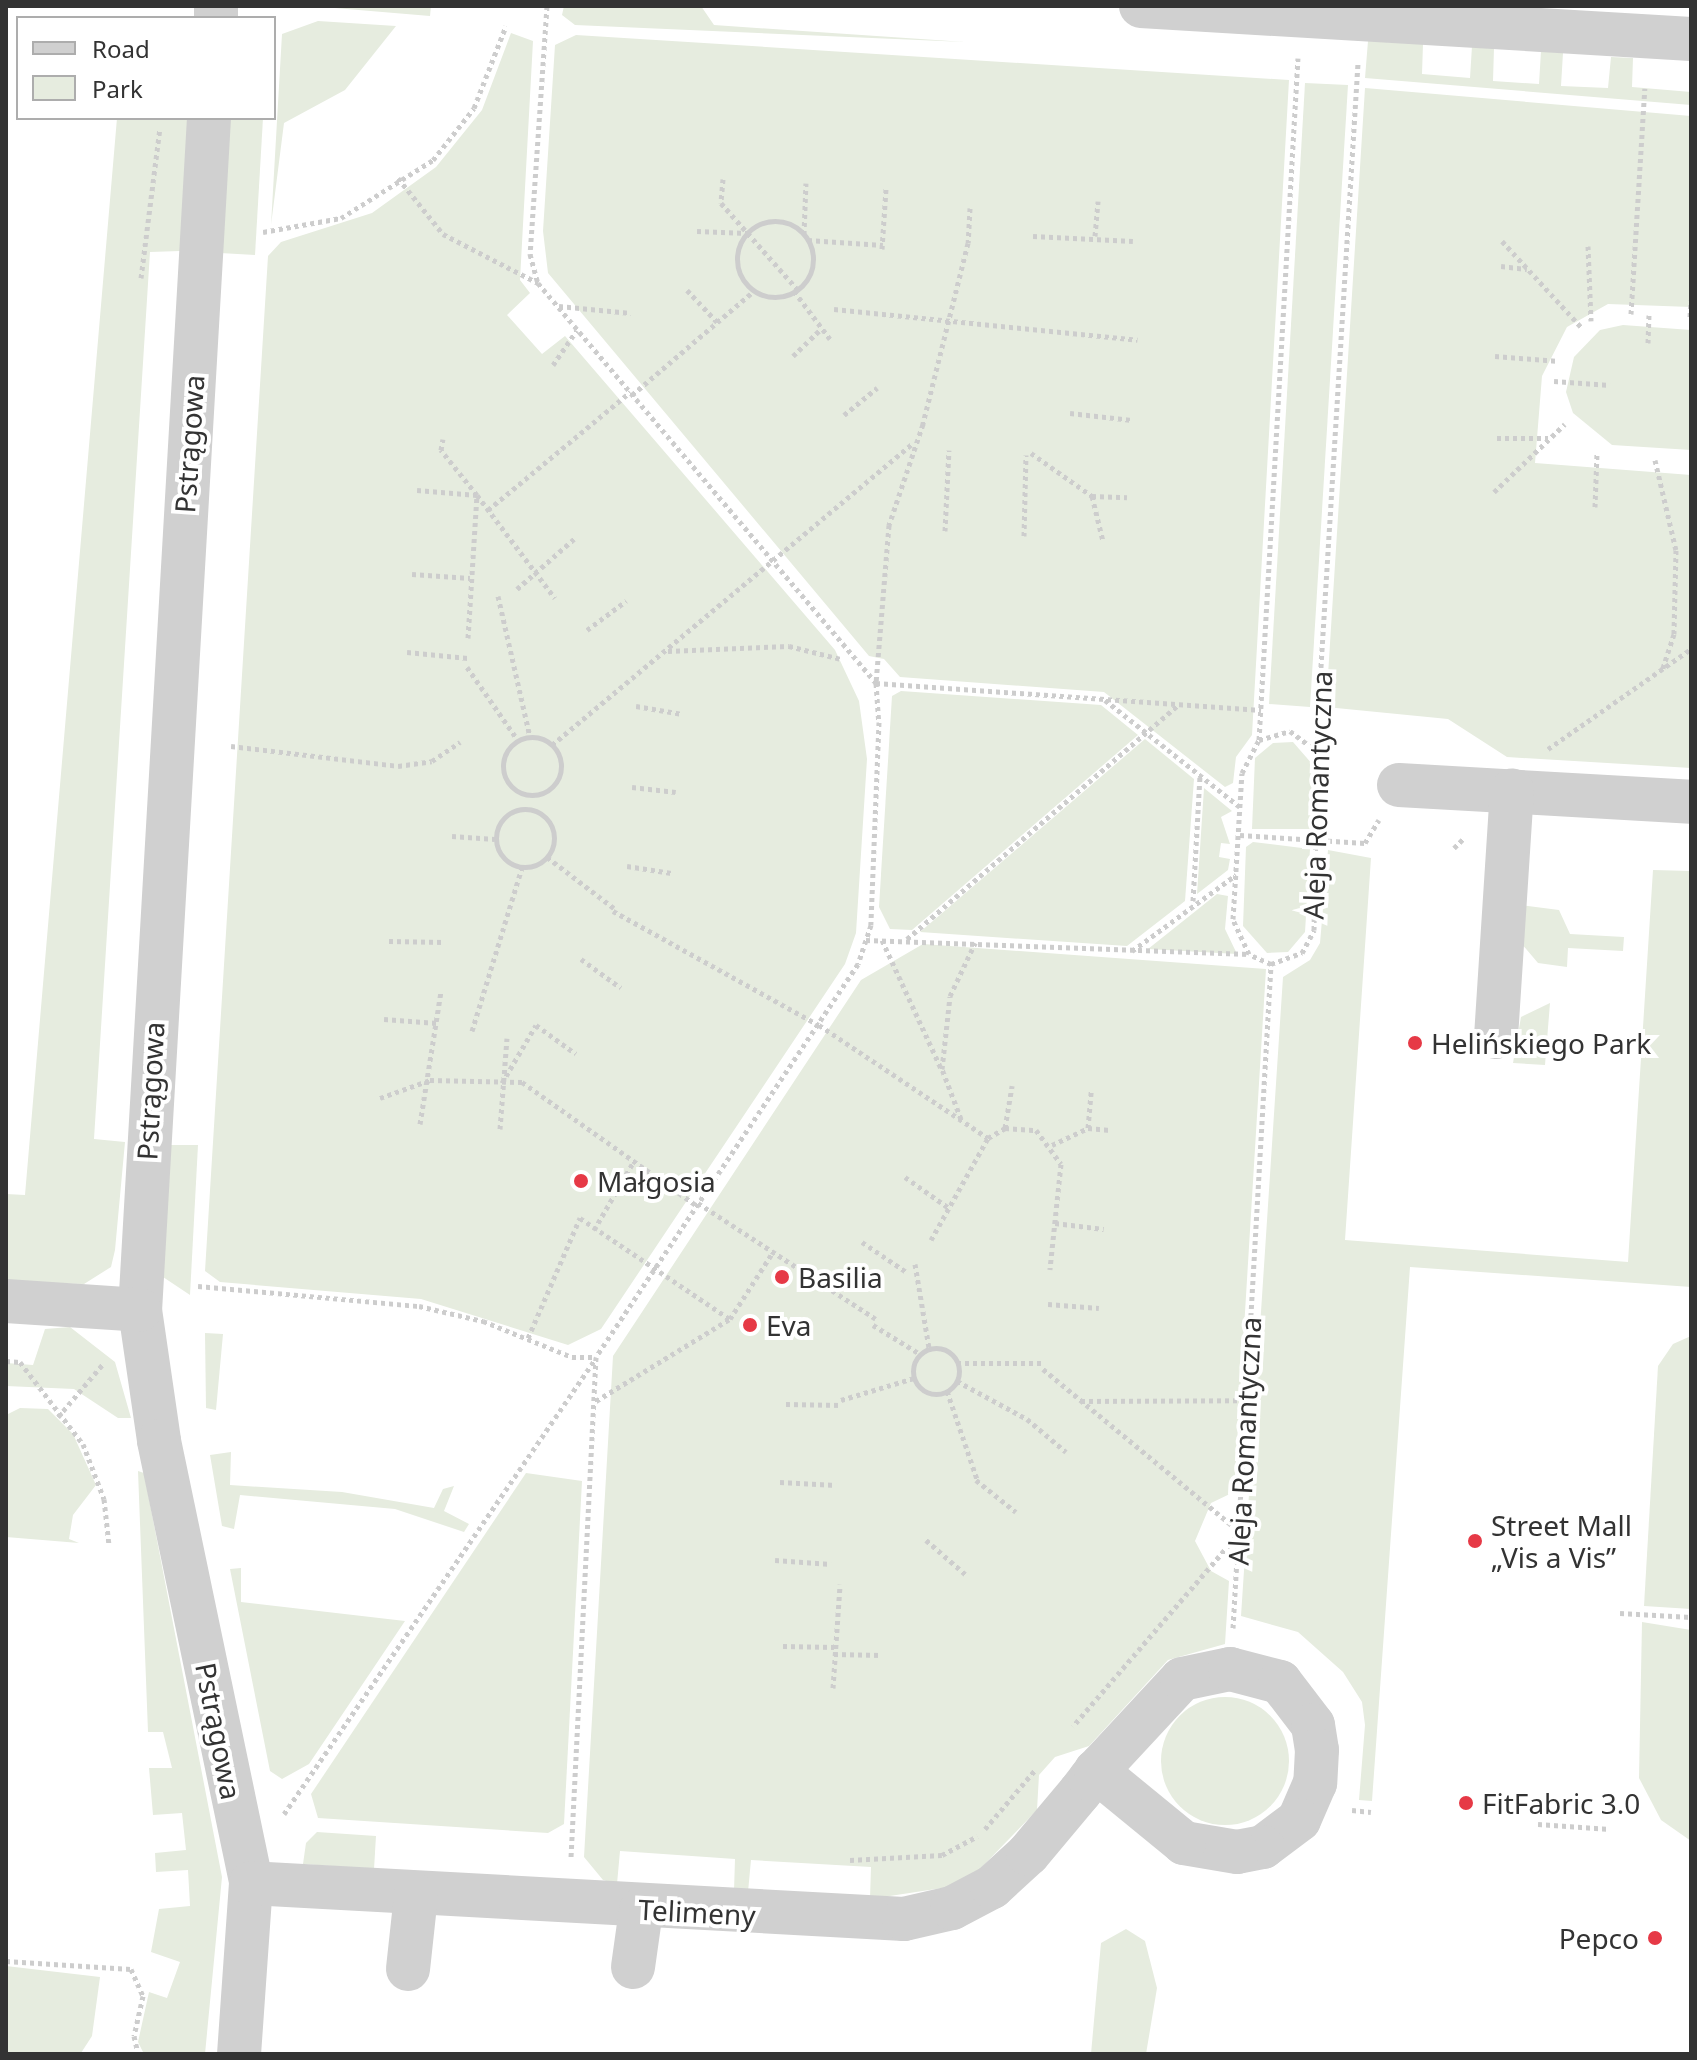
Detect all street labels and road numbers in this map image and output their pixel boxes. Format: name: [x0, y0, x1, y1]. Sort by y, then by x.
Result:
street label: Pstrągowa: [167, 374, 211, 514]
street label: Aleja Romantyczna: [1296, 670, 1338, 920]
street label: Pstrągowa: [130, 1021, 170, 1161]
street label: Aleja Romantyczna: [1221, 1316, 1267, 1566]
street label: Pstrągowa: [189, 1660, 249, 1802]
street label: Telimeny: [637, 1892, 757, 1932]

